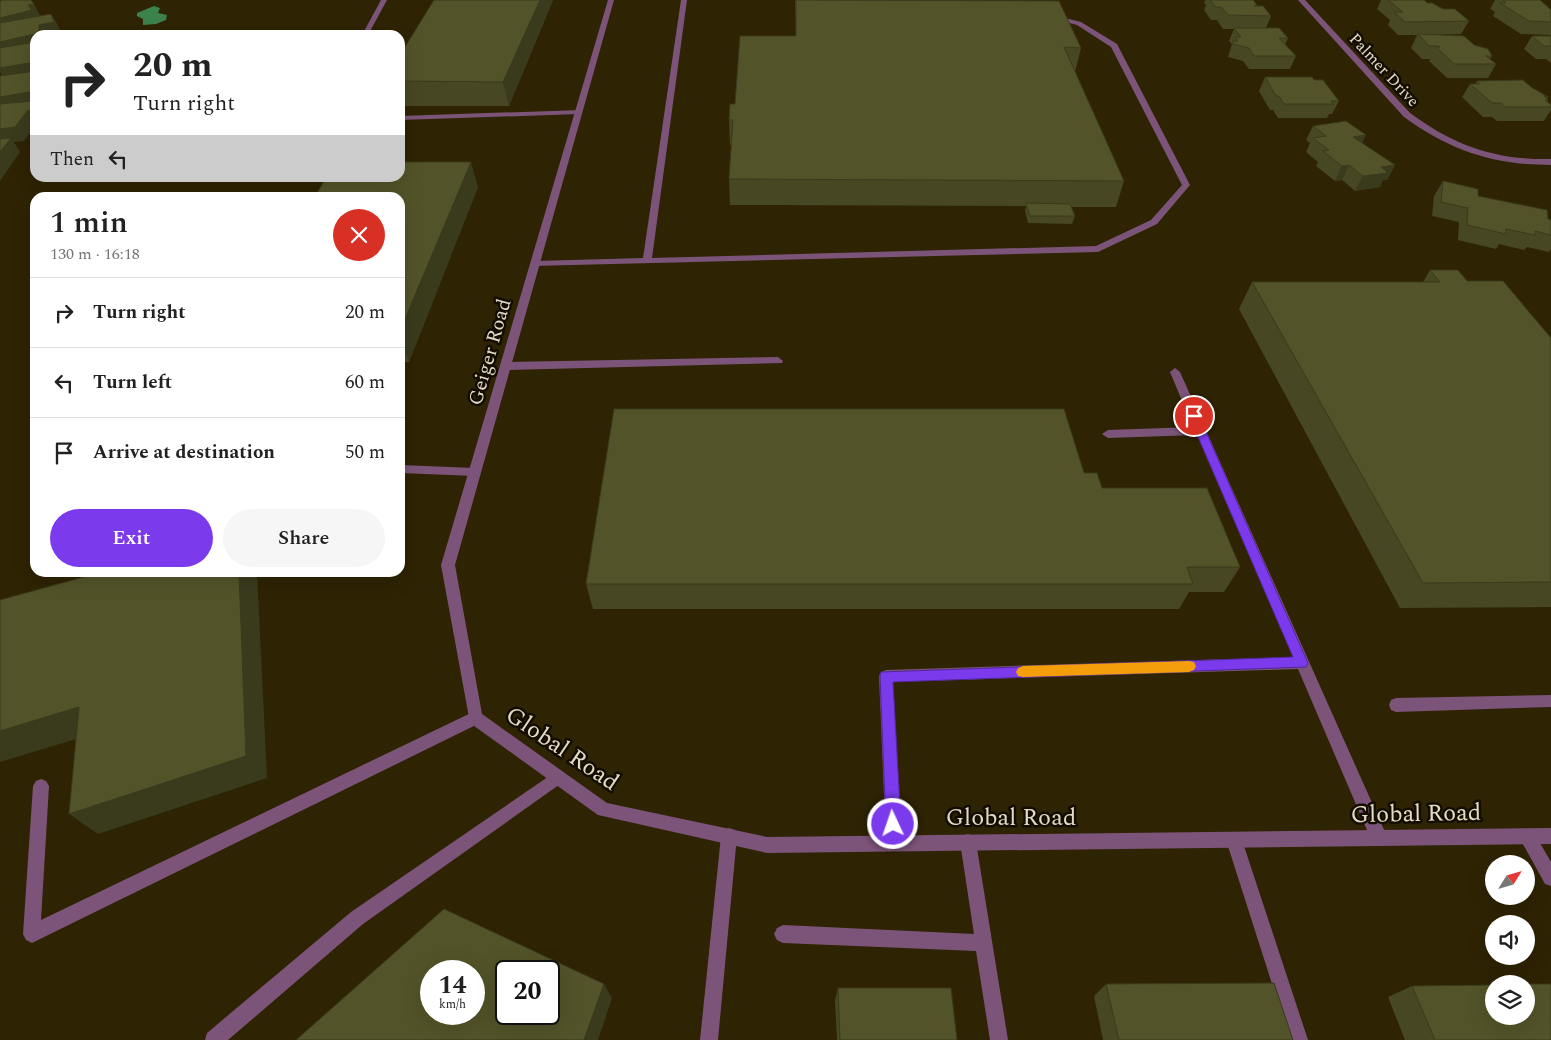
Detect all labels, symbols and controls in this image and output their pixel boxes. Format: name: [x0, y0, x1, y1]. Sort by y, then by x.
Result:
street label: Palmer Drive: [1343, 28, 1425, 112]
text: 20 m: [133, 39, 213, 92]
icon: right: [50, 50, 115, 115]
text: Turn right: [133, 87, 235, 120]
text: Then: [50, 145, 94, 174]
icon: left: [104, 145, 132, 173]
text: 1 min: [50, 200, 128, 246]
button: close: [333, 209, 385, 261]
text: 130 m · 16:18: [50, 242, 140, 266]
street label: Geiger Road: [460, 295, 520, 409]
text: Turn right: [93, 298, 186, 327]
text: 20 m: [345, 298, 385, 327]
icon: right: [50, 299, 78, 327]
text: Turn left: [93, 368, 172, 397]
text: 60 m: [345, 368, 385, 397]
icon: left: [50, 369, 78, 397]
pin: [1173, 395, 1215, 437]
icon: arrive: [1180, 402, 1208, 430]
text: Arrive at destination: [93, 438, 275, 467]
text: 50 m: [345, 438, 385, 467]
icon: arrive: [50, 439, 78, 467]
button: Exit: [50, 509, 213, 567]
button: Share: [223, 509, 385, 567]
street label: Global Road: [498, 698, 626, 800]
street label: Global Road: [1350, 795, 1482, 833]
position arrow: [866, 797, 918, 849]
street label: Global Road: [946, 800, 1076, 836]
north arrow: [1485, 855, 1535, 905]
map controls: [1485, 855, 1535, 1025]
button: sound: [1485, 915, 1535, 965]
speed limit sign: 20: [495, 960, 560, 1025]
text: 14: [438, 967, 467, 1005]
button: layers: [1485, 975, 1535, 1025]
text: km/h: [439, 995, 466, 1014]

